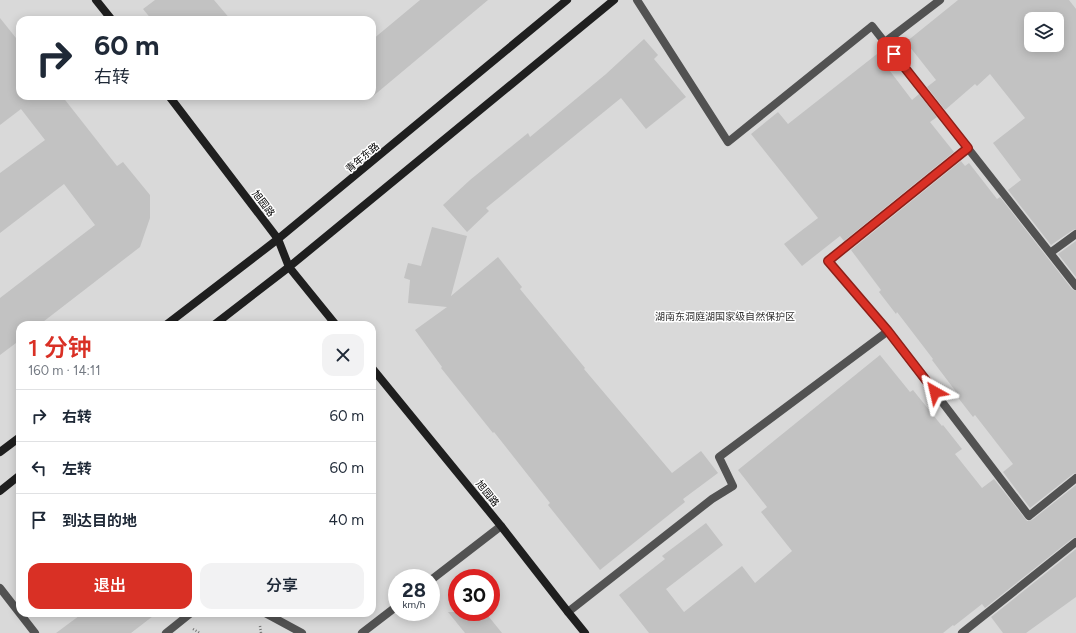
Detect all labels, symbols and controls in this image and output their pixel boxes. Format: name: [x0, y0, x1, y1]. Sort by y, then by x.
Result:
map controls: [1024, 12, 1064, 52]
button: layers: [1024, 12, 1064, 52]
text: 60 m: [94, 28, 159, 62]
icon: right: [28, 32, 80, 84]
pin: [877, 37, 911, 71]
icon: arrive: [883, 43, 905, 65]
text: 右转: [94, 66, 130, 88]
street label: 青年东路: [343, 140, 382, 175]
street label: 旭园路: [249, 187, 278, 219]
park label: 湖南东洞庭湖国家级自然保护区: [655, 310, 795, 323]
text: 1 分钟: [28, 333, 92, 362]
button: close: [322, 334, 364, 376]
text: 160 m · 14:11: [28, 363, 101, 378]
position arrow: [914, 371, 956, 413]
icon: right: [28, 405, 50, 427]
text: 60 m: [329, 407, 364, 425]
text: 右转: [62, 408, 92, 426]
icon: left: [28, 457, 50, 479]
text: 60 m: [329, 459, 364, 477]
text: 左转: [62, 460, 92, 478]
street label: 旭园路: [473, 478, 502, 509]
icon: arrive: [28, 509, 50, 531]
text: 40 m: [329, 511, 364, 529]
text: 到达目的地: [62, 512, 137, 530]
button: 退出: [28, 563, 192, 609]
button: 分享: [200, 563, 364, 609]
speed limit sign: 30: [448, 569, 500, 621]
text: 28: [402, 578, 426, 602]
text: km/h: [403, 598, 425, 611]

